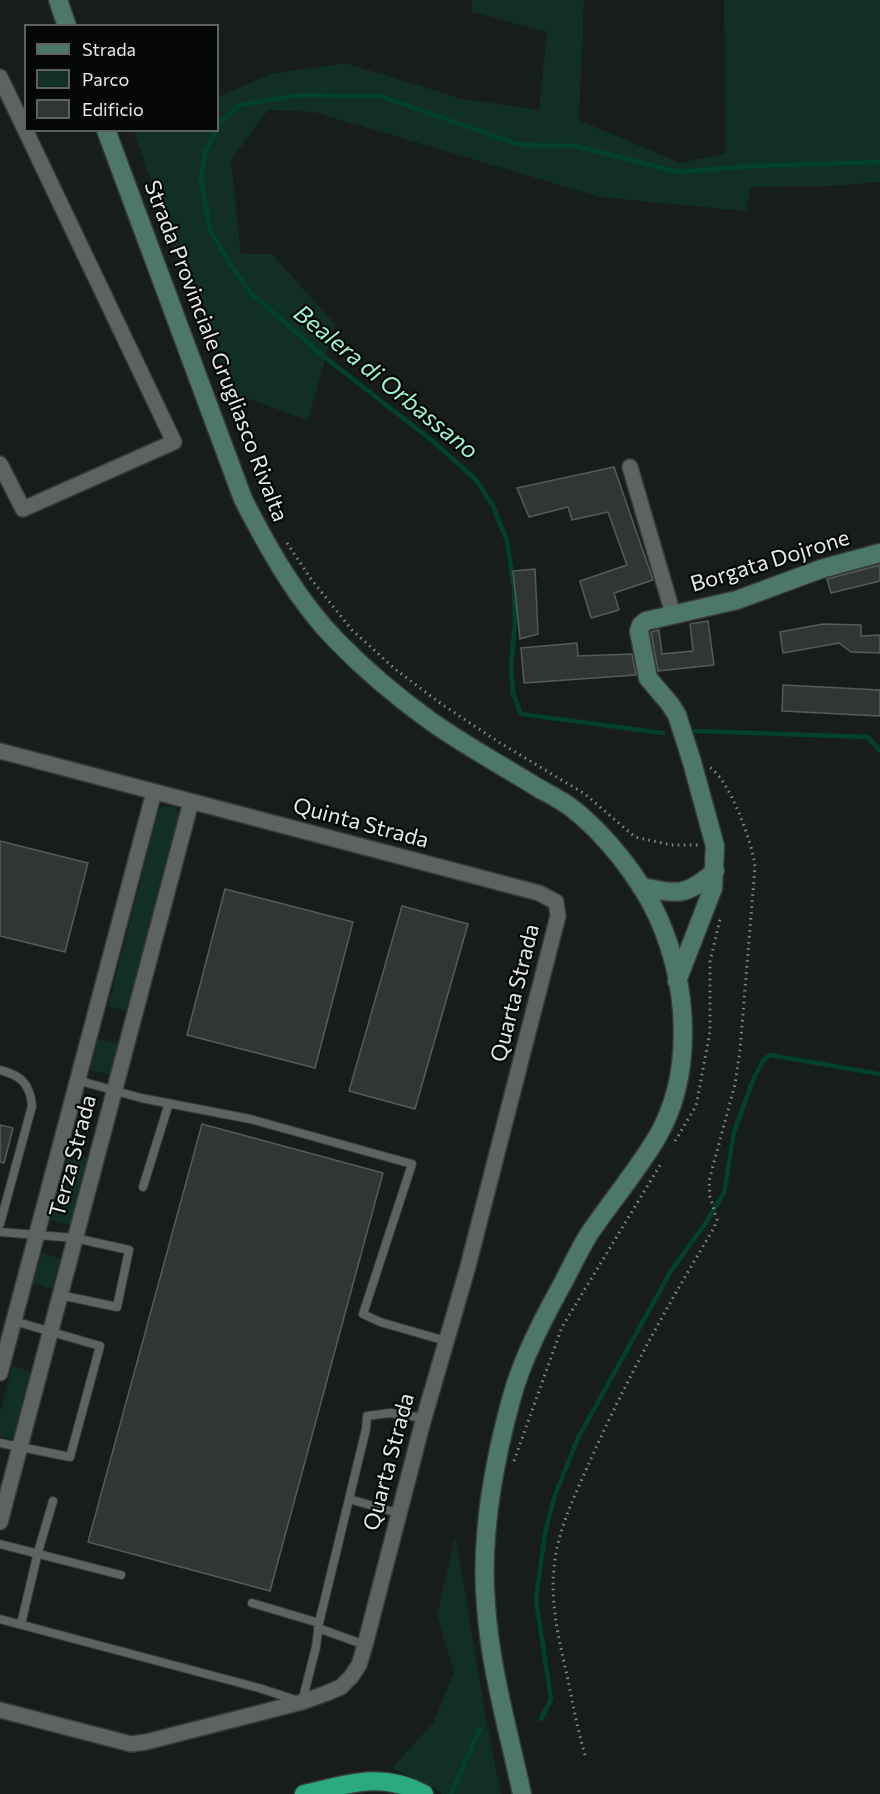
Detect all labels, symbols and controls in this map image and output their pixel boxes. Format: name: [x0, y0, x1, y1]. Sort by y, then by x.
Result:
legend: [24, 24, 219, 132]
text: Strada: [82, 38, 136, 60]
text: Parco: [82, 68, 129, 90]
text: Edificio: [82, 98, 144, 120]
street label: Strada Provinciale Grugliasco Rivalta: [139, 177, 293, 525]
water label: Bealera di Orbassano: [288, 299, 484, 465]
street label: Borgata Dojrone: [687, 524, 853, 598]
street label: Quinta Strada: [290, 792, 432, 854]
street label: Quarta Strada: [485, 921, 545, 1065]
street label: Terza Strada: [44, 1092, 102, 1220]
street label: Quarta Strada: [358, 1390, 420, 1534]

